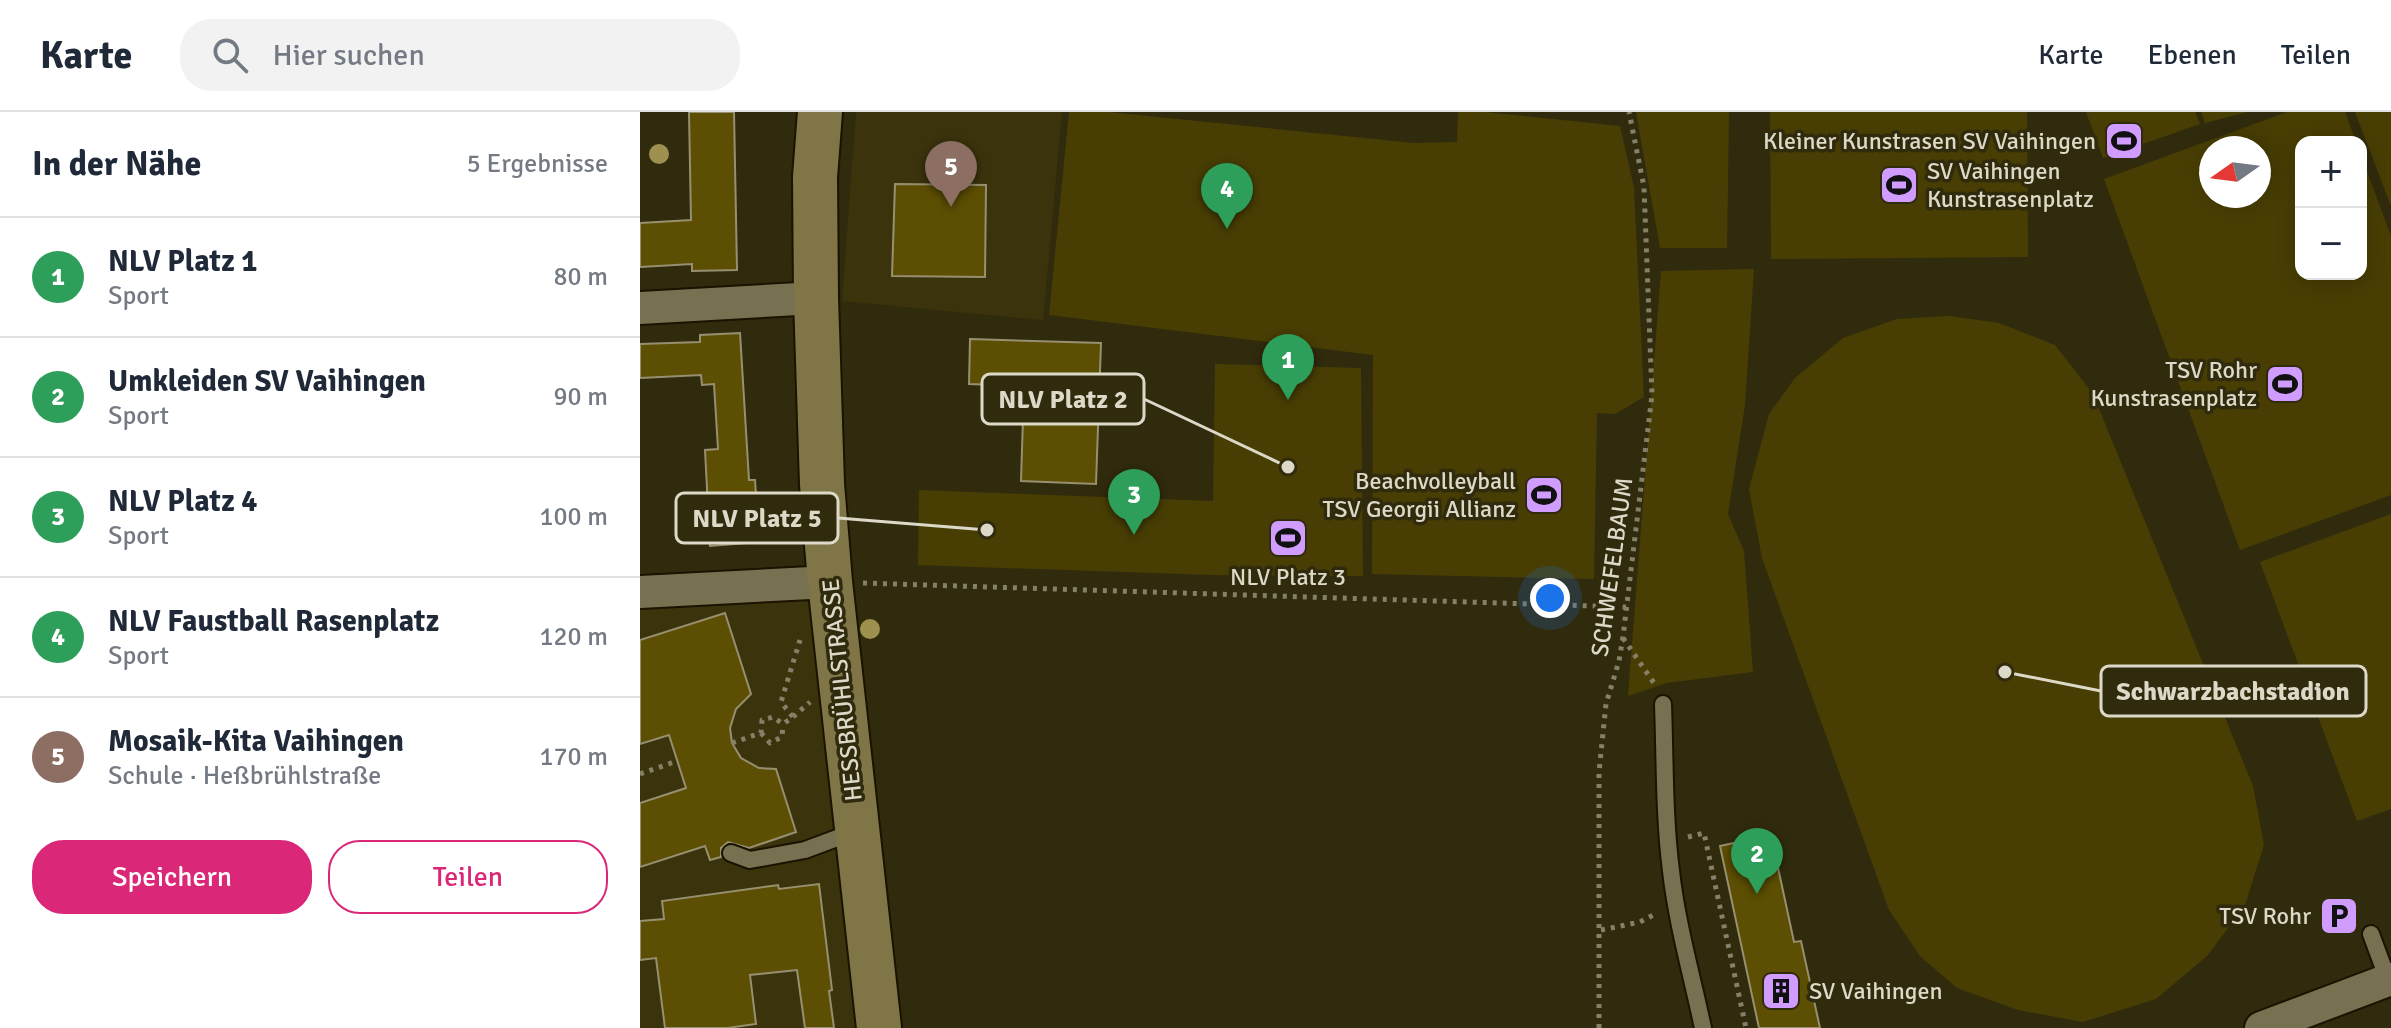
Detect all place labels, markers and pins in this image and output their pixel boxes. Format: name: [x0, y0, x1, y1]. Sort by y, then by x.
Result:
sports icon: Kleiner Kunstrasen SV Vaihingen: [2103, 120, 2145, 162]
place label: Kleiner Kunstrasen SV Vaihingen: [1763, 126, 2096, 156]
pin: 5: [925, 141, 977, 207]
place label: SV Vaihingen Kunstrasenplatz: [1927, 156, 2094, 214]
pin: 4: [1201, 163, 1253, 229]
sports icon: SV Vaihingen Kunstrasenplatz: [1878, 164, 1920, 206]
pin: 1: [1262, 334, 1314, 400]
place label: TSV Rohr Kunstrasenplatz: [2090, 355, 2257, 413]
sports icon: TSV Rohr Kunstrasenplatz: [2264, 363, 2306, 405]
callout: NLV Platz 2: [982, 374, 1144, 424]
place label: Beachvolleyball TSV Georgii Allianz: [1323, 466, 1516, 524]
pin: 3: [1108, 469, 1160, 535]
sports icon: Beachvolleyball TSV Georgii Allianz: [1523, 474, 1565, 516]
callout: NLV Platz 5: [676, 493, 838, 543]
sports icon: NLV Platz 3: [1267, 517, 1309, 559]
place label: NLV Platz 3: [1230, 562, 1346, 592]
callout: Schwarzbachstadion: [2101, 666, 2366, 716]
pin: 2: [1731, 828, 1783, 894]
parking icon: TSV Rohr: [2318, 895, 2360, 937]
place label: TSV Rohr: [2219, 901, 2311, 931]
building icon: SV Vaihingen: [1760, 970, 1802, 1012]
place label: SV Vaihingen: [1809, 976, 1943, 1006]

